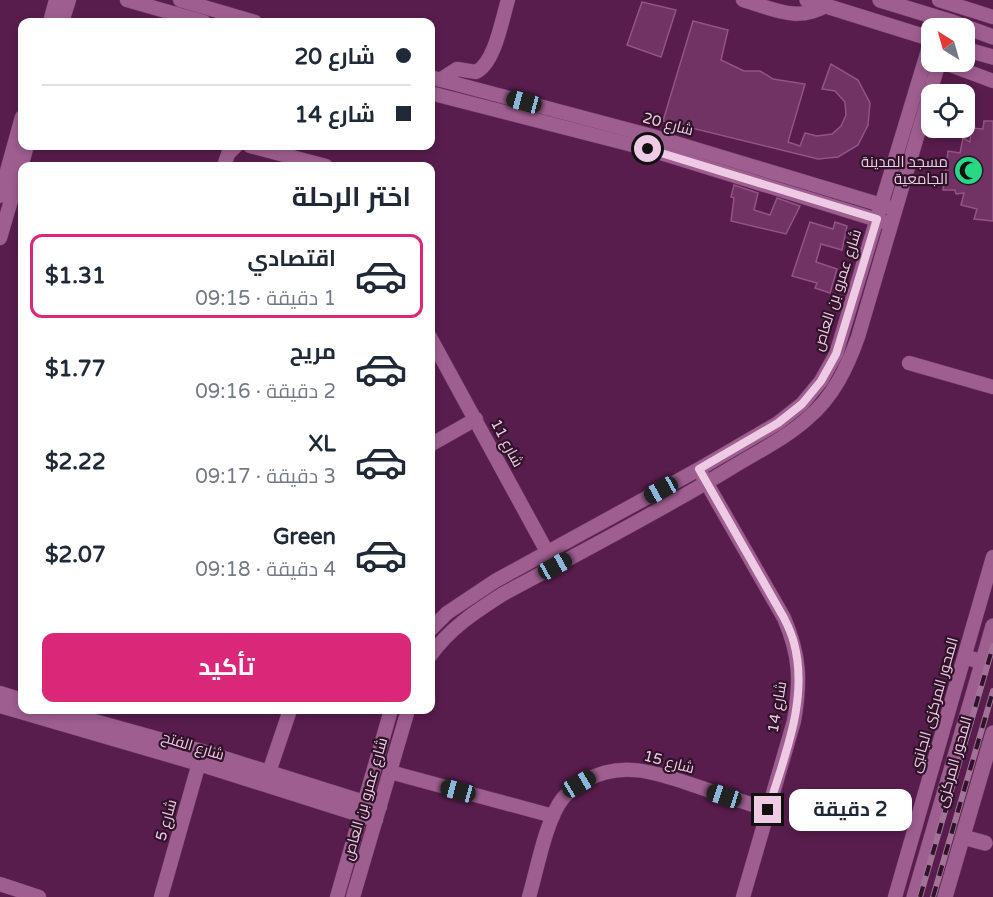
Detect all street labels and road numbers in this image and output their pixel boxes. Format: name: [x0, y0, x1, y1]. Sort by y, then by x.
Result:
street label: شارع 20: [640, 109, 695, 141]
street label: شارع عمرو بن العاص: [809, 227, 867, 354]
street label: شارع 11: [485, 416, 527, 471]
street label: المحور المركزى الجانبى: [906, 635, 962, 775]
street label: شارع 14: [764, 680, 792, 734]
street label: المحور المركزى: [932, 714, 976, 810]
street label: شارع الفتح: [159, 728, 226, 766]
street label: شارع عمرو بن العاص: [339, 736, 393, 863]
street label: شارع 15: [641, 747, 696, 779]
street label: شارع 5: [152, 797, 182, 843]

